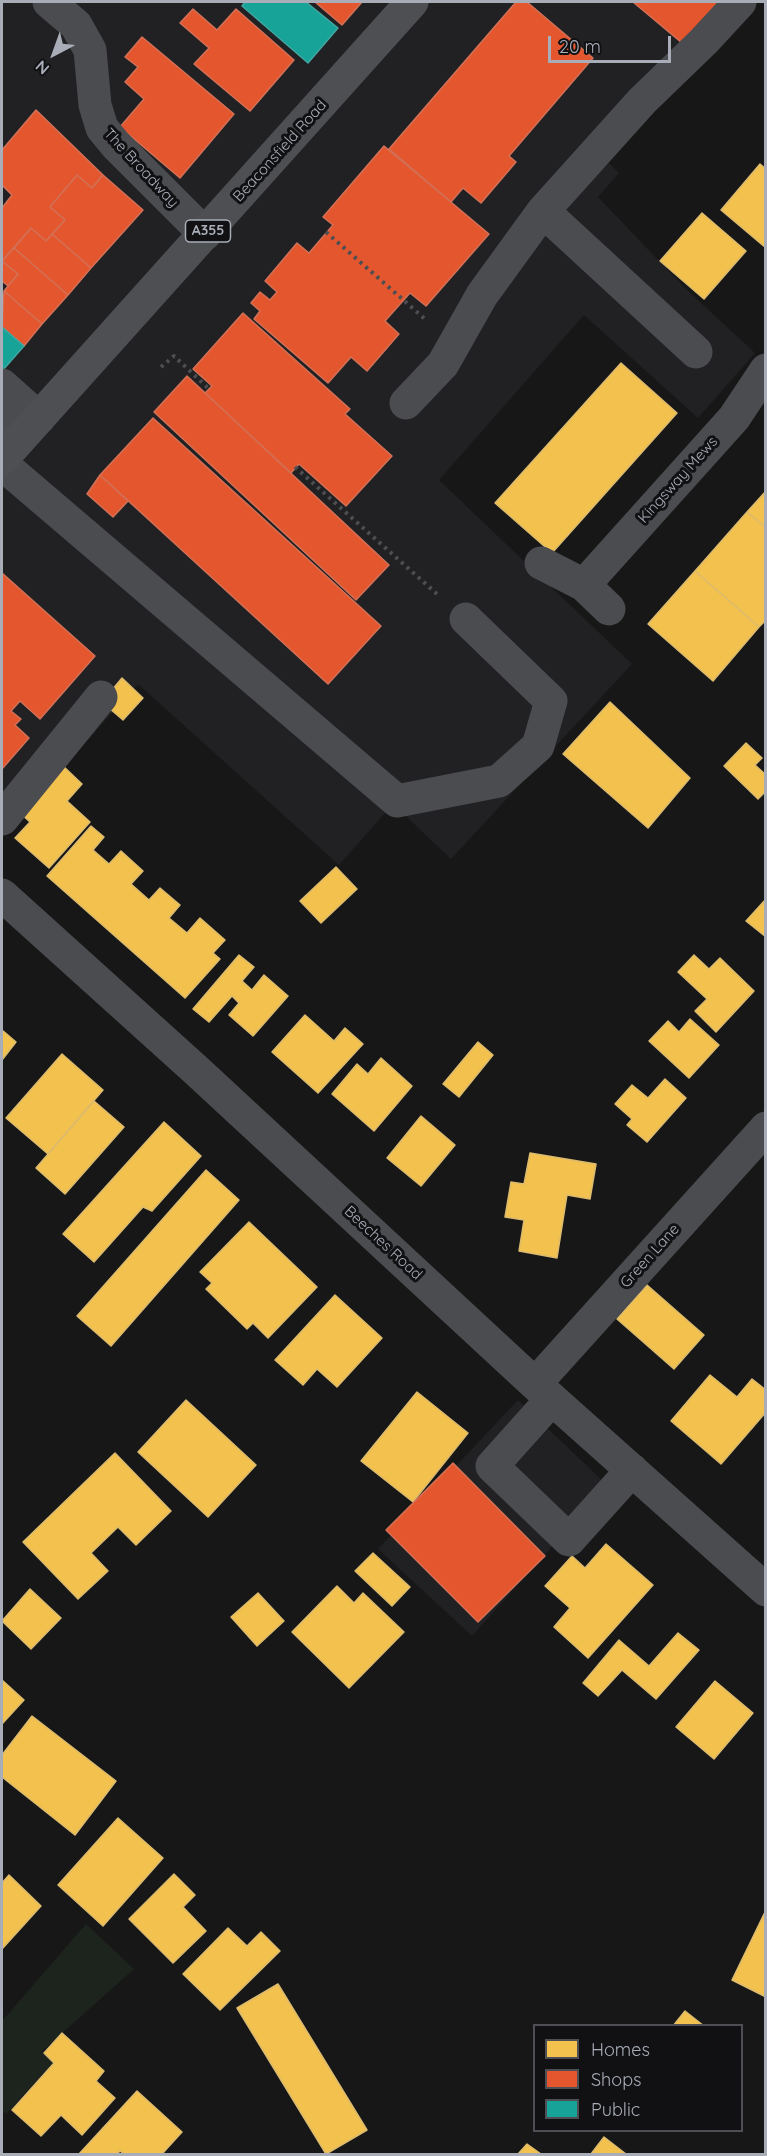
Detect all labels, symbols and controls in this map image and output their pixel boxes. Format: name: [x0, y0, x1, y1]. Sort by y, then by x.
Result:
north arrow: [24, 24, 84, 84]
scale bar: [551, 24, 674, 62]
text: 20 m: [559, 35, 601, 58]
text: N: [31, 56, 53, 79]
street label: Beaconsfield Road: [230, 96, 330, 206]
street label: The Broadway: [100, 125, 182, 211]
road number: A355: [186, 220, 230, 242]
street label: Kingsway Mews: [634, 433, 722, 527]
street label: Beeches Road: [340, 1202, 426, 1284]
street label: Green Lane: [617, 1220, 683, 1292]
legend: [533, 2024, 743, 2132]
text: Homes: [591, 2038, 650, 2061]
text: Shops: [591, 2068, 642, 2091]
text: Public: [591, 2098, 640, 2121]

